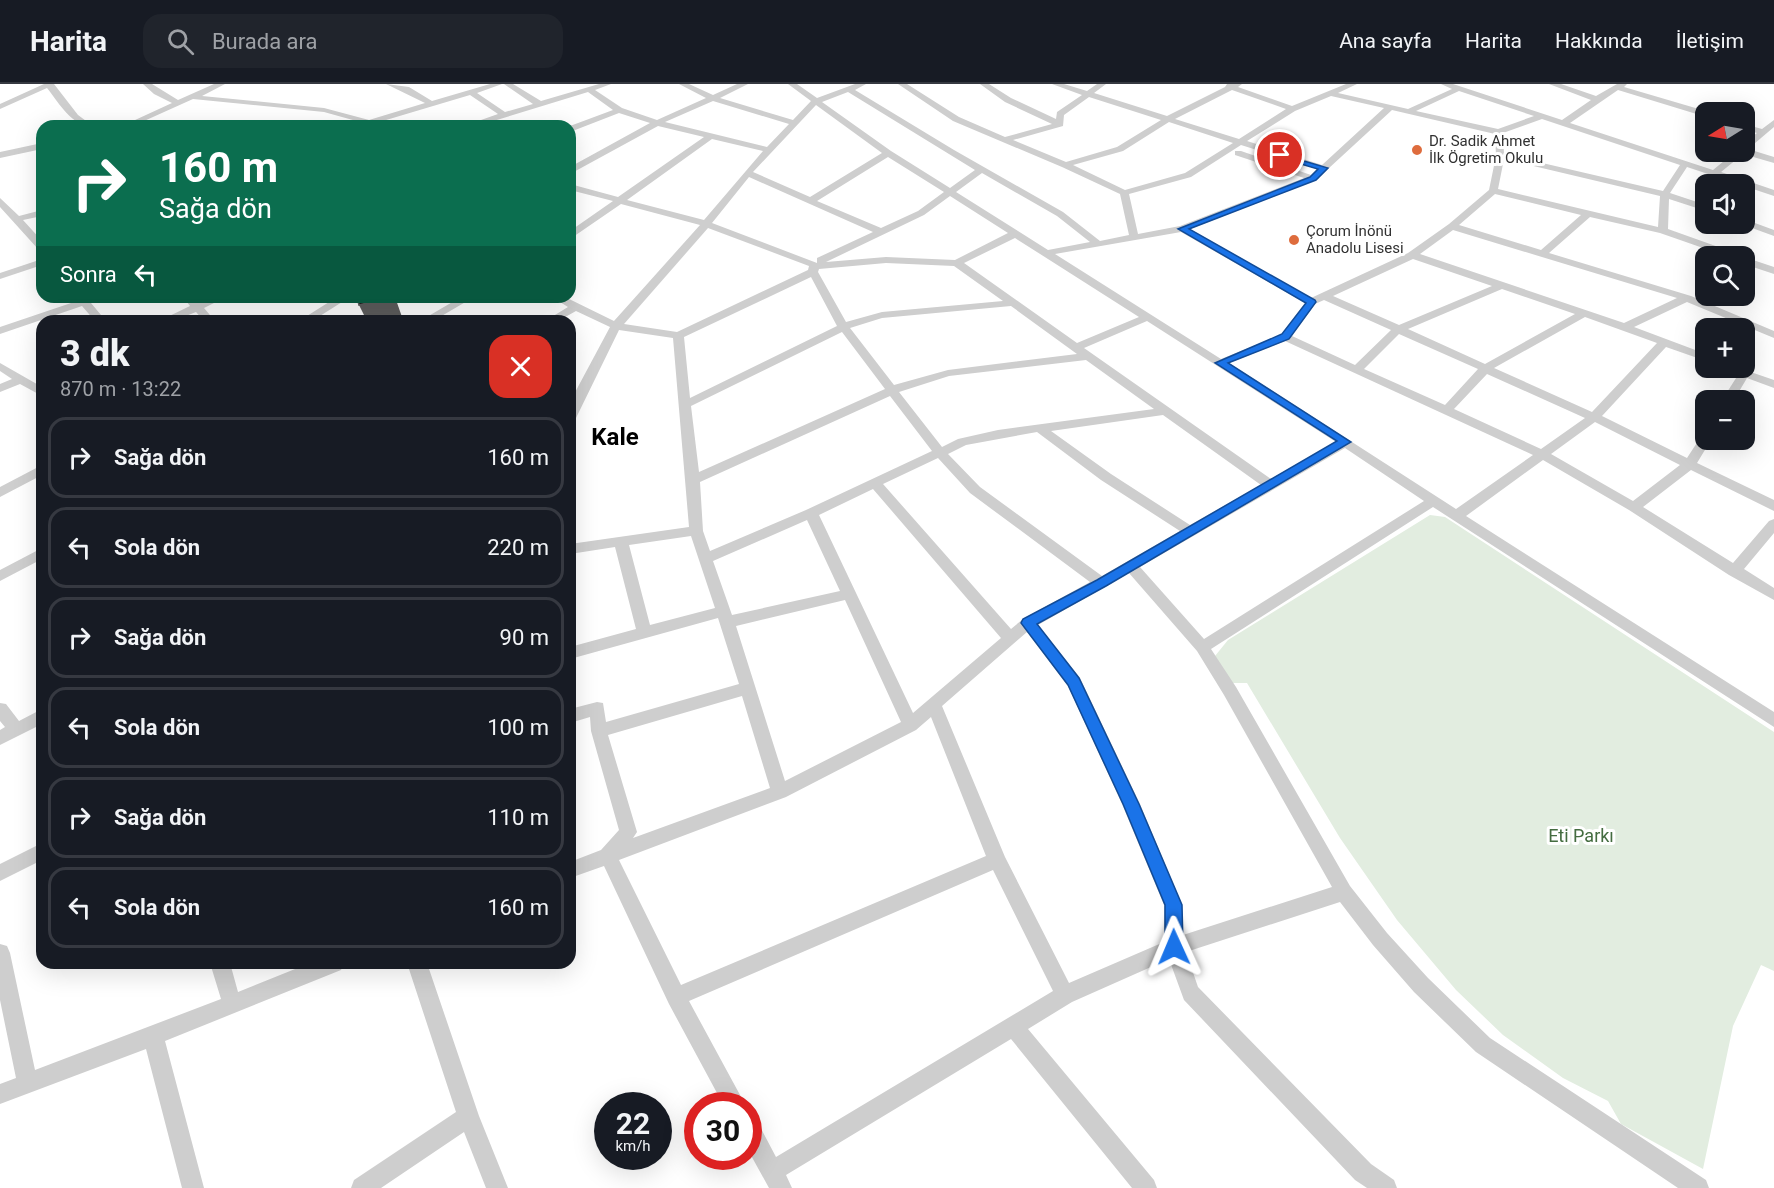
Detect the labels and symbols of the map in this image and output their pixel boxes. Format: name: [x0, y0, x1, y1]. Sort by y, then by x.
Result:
north arrow: [1695, 102, 1755, 162]
pin: [1254, 129, 1305, 180]
place label: Dr. Sadik Ahmet İlk Ögretim Okulu: [1429, 132, 1543, 167]
marker: Dr. Sadik Ahmet İlk Ögretim Okulu: [1410, 143, 1424, 157]
place label: Çorum İnönü Anadolu Lisesi: [1306, 222, 1404, 257]
marker: Çorum İnönü Anadolu Lisesi: [1287, 233, 1301, 247]
district label: Kale: [591, 423, 639, 451]
park label: Eti Parkı: [1548, 825, 1614, 846]
position arrow: [1142, 915, 1206, 979]
speed limit sign: 30: [684, 1092, 762, 1170]

